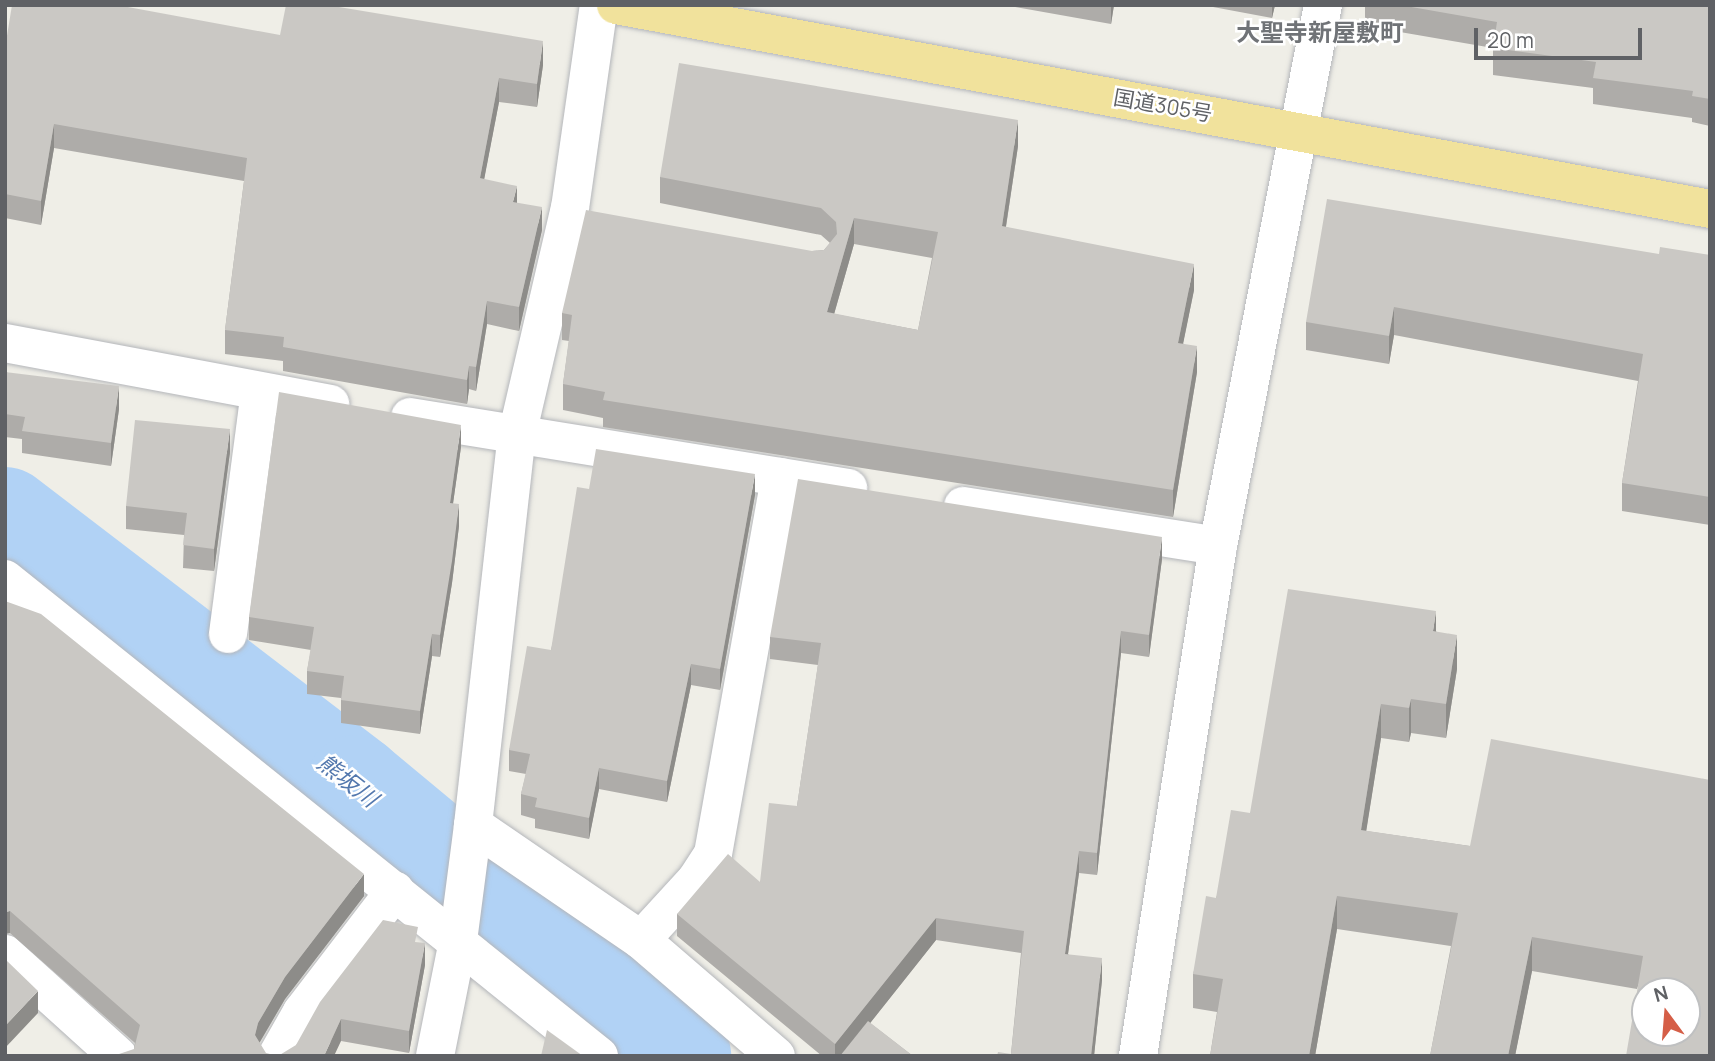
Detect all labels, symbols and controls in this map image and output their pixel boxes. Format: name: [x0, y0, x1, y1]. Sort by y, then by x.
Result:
scale bar: [1477, 14, 1645, 58]
district label: 大聖寺新屋敷町: [1236, 18, 1404, 46]
text: 20 m: [1487, 26, 1534, 54]
street label: 国道305号: [1112, 84, 1214, 126]
water label: 熊坂川: [312, 748, 384, 812]
north arrow: [1631, 977, 1701, 1047]
text: N: [1651, 979, 1671, 1008]

